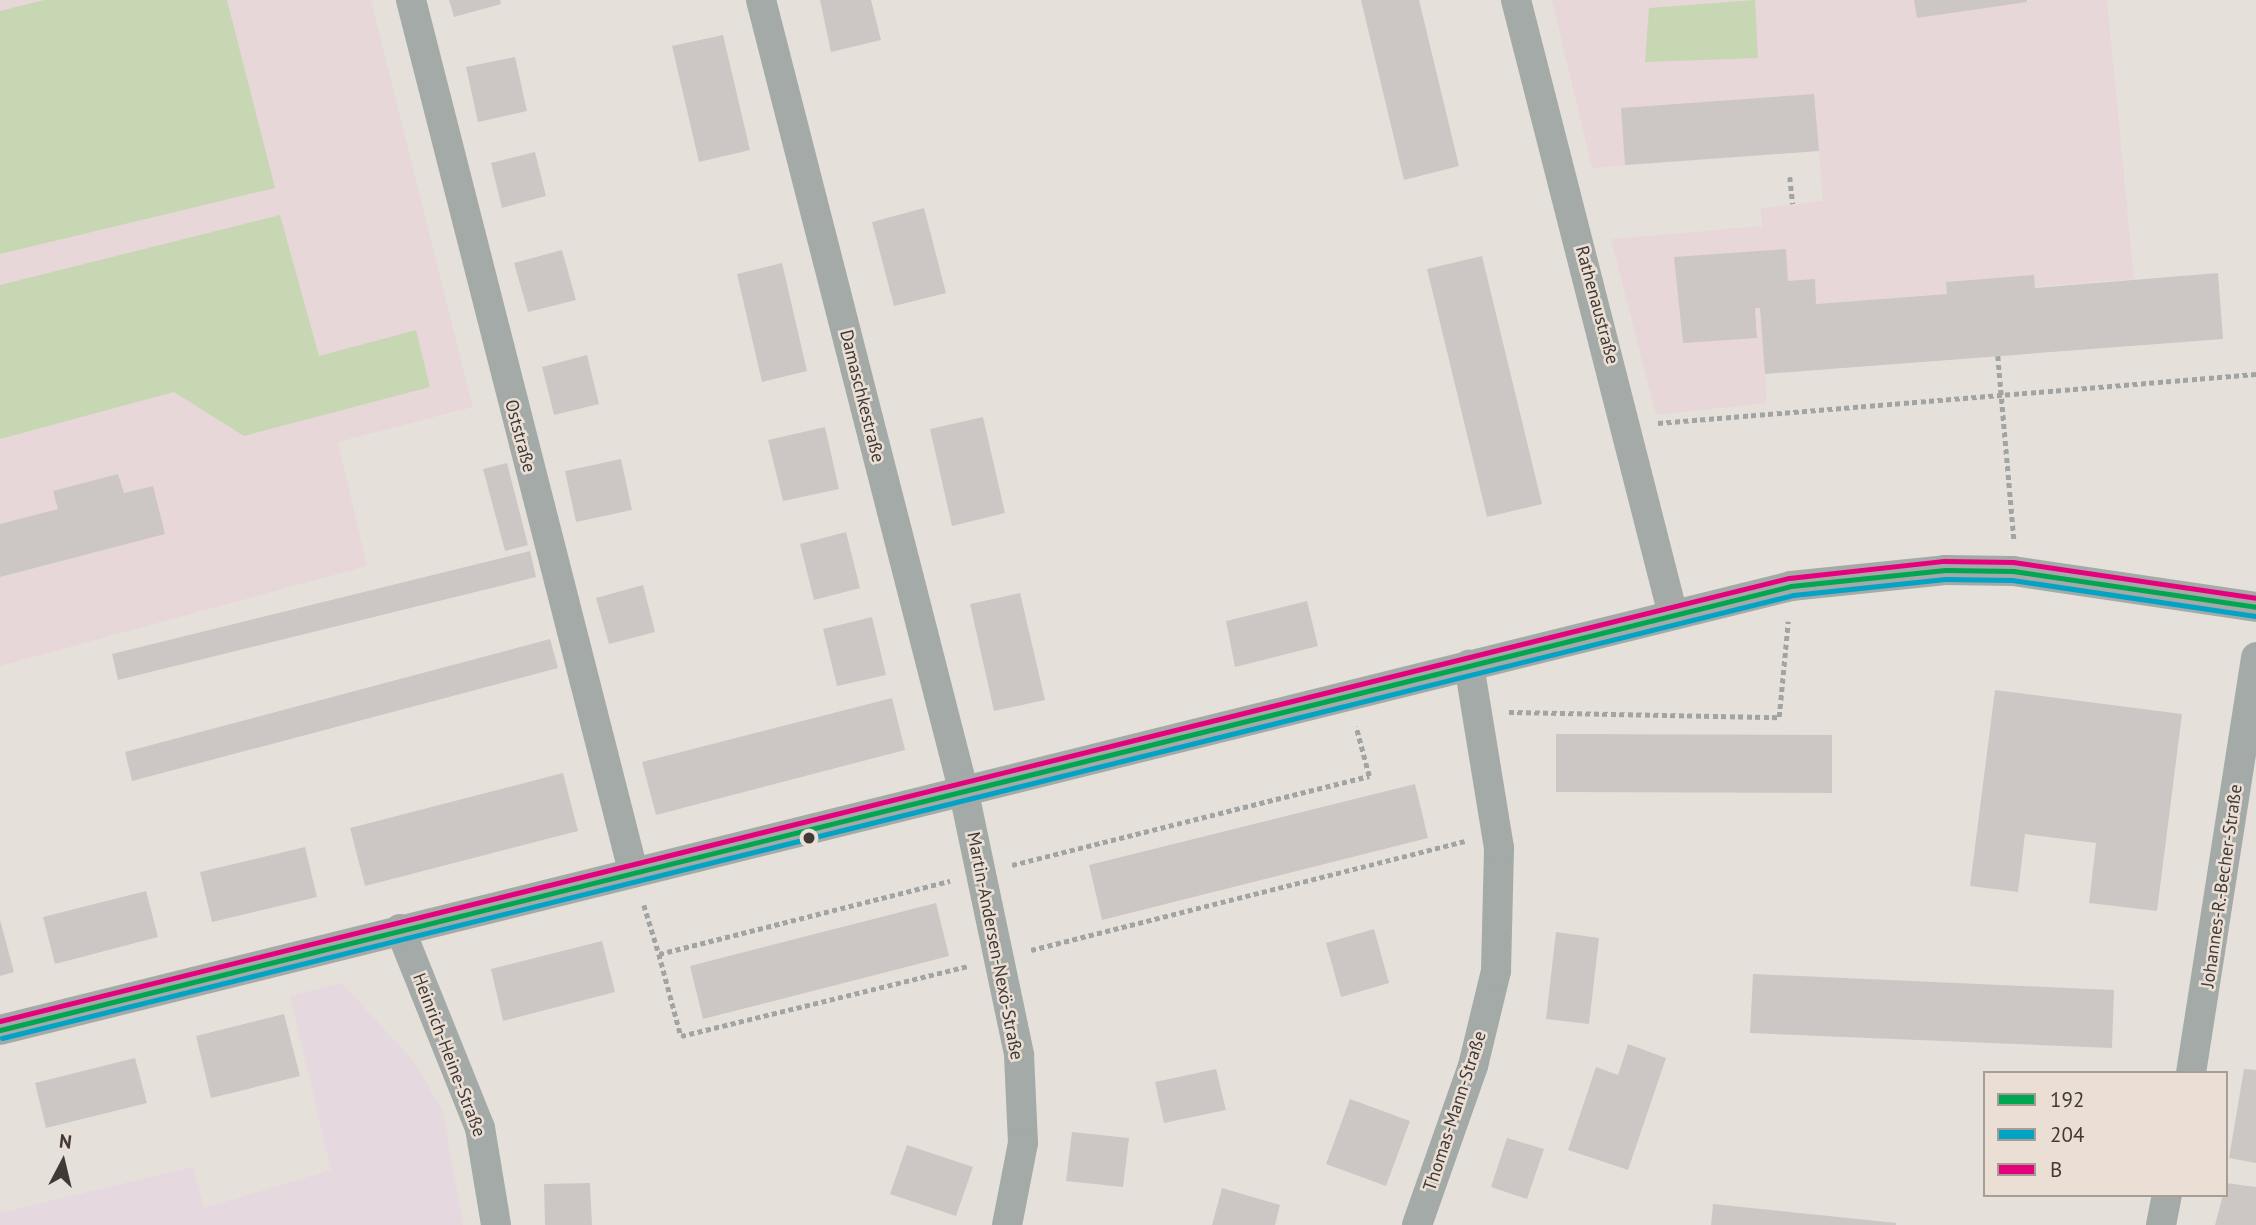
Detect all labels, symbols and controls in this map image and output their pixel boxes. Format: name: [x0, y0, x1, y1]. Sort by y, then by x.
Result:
street label: Rathenaustraße: [1571, 243, 1623, 367]
street label: Damaschkestraße: [835, 327, 889, 465]
street label: Oststraße: [500, 397, 540, 475]
street label: Johannes-R.-Becher-Straße: [2197, 783, 2247, 989]
street label: Martin-Andersen-Nexö-Straße: [962, 830, 1028, 1062]
unlabelled marker: [802, 831, 816, 845]
street label: Heinrich-Heine-Straße: [408, 970, 490, 1140]
street label: Thomas-Mann-Straße: [1419, 1028, 1491, 1194]
legend: [1983, 1071, 2228, 1197]
text: 192: [2050, 1086, 2084, 1113]
text: 204: [2050, 1121, 2084, 1148]
north arrow: [28, 1127, 98, 1197]
text: N: [58, 1128, 73, 1154]
text: B: [2050, 1156, 2062, 1183]

